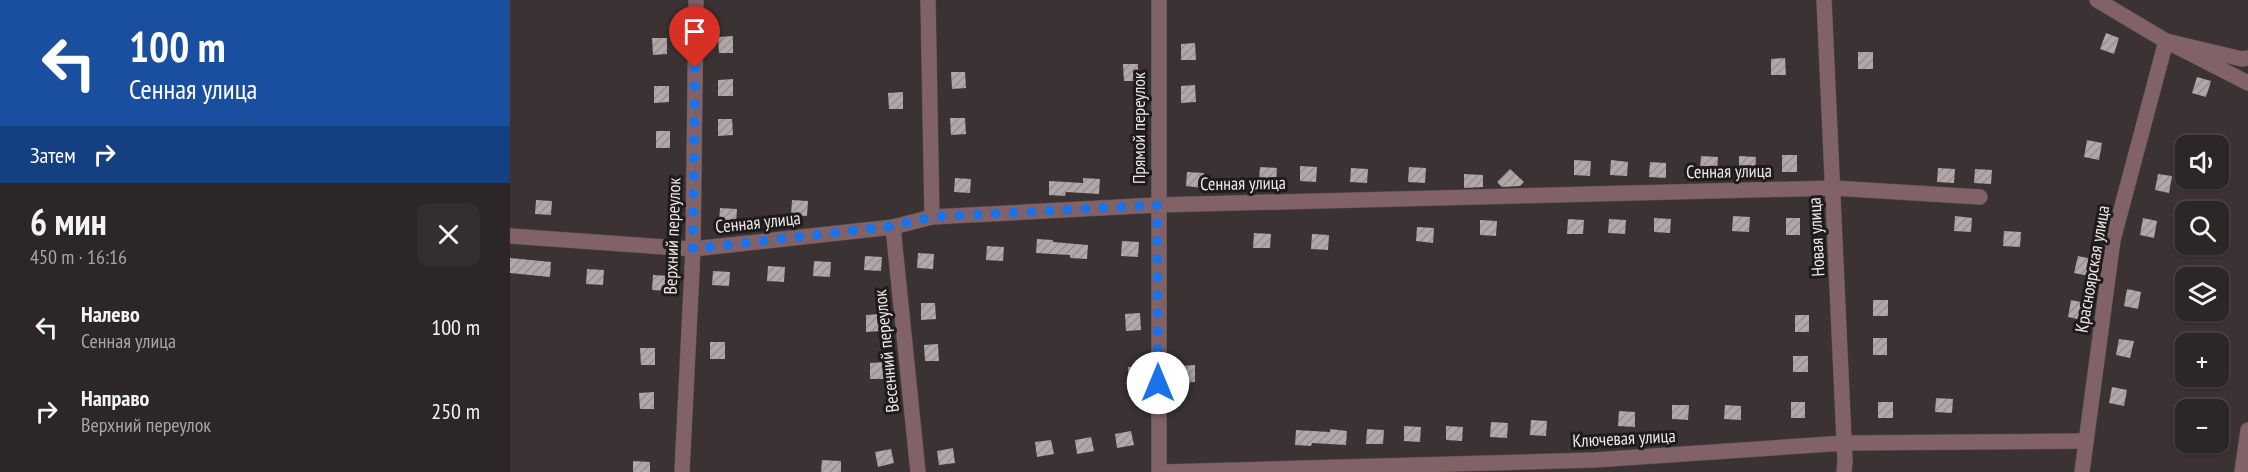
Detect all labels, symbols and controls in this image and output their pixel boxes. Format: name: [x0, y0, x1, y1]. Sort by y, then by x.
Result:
pin: [669, 6, 720, 68]
icon: arrive: [678, 15, 711, 48]
text: 100 m: [129, 19, 226, 74]
icon: left: [30, 24, 108, 102]
text: Сенная улица: [129, 72, 257, 106]
street label: Прямой переулок: [1127, 72, 1150, 184]
map controls: [2175, 135, 2229, 453]
button: sound: [2175, 135, 2229, 189]
icon: right: [88, 138, 121, 171]
text: Затем: [30, 141, 76, 169]
street label: Сенная улица: [1686, 159, 1772, 183]
street label: Сенная улица: [1200, 171, 1286, 195]
street label: Верхний переулок: [658, 177, 686, 295]
street label: Новая улица: [1802, 197, 1830, 277]
text: 6 мин: [30, 198, 107, 245]
button: search: [2175, 201, 2229, 255]
button: close: [417, 203, 480, 266]
street label: Красноярская улица: [2069, 204, 2115, 334]
street label: Сенная улица: [714, 206, 802, 238]
text: 450 m · 16:16: [30, 244, 127, 270]
button: layers: [2175, 267, 2229, 321]
street label: Весенний переулок: [868, 288, 904, 414]
text: Налево: [81, 300, 140, 328]
icon: left: [30, 311, 63, 344]
text: 100 m: [431, 313, 480, 341]
text: Сенная улица: [81, 328, 176, 354]
button: +: [2175, 333, 2229, 387]
position arrow: [1126, 351, 1190, 415]
text: Направо: [81, 384, 149, 412]
icon: right: [30, 395, 63, 428]
text: 250 m: [431, 397, 480, 425]
button: −: [2175, 399, 2229, 453]
text: Верхний переулок: [81, 412, 211, 438]
street label: Ключевая улица: [1572, 424, 1676, 452]

